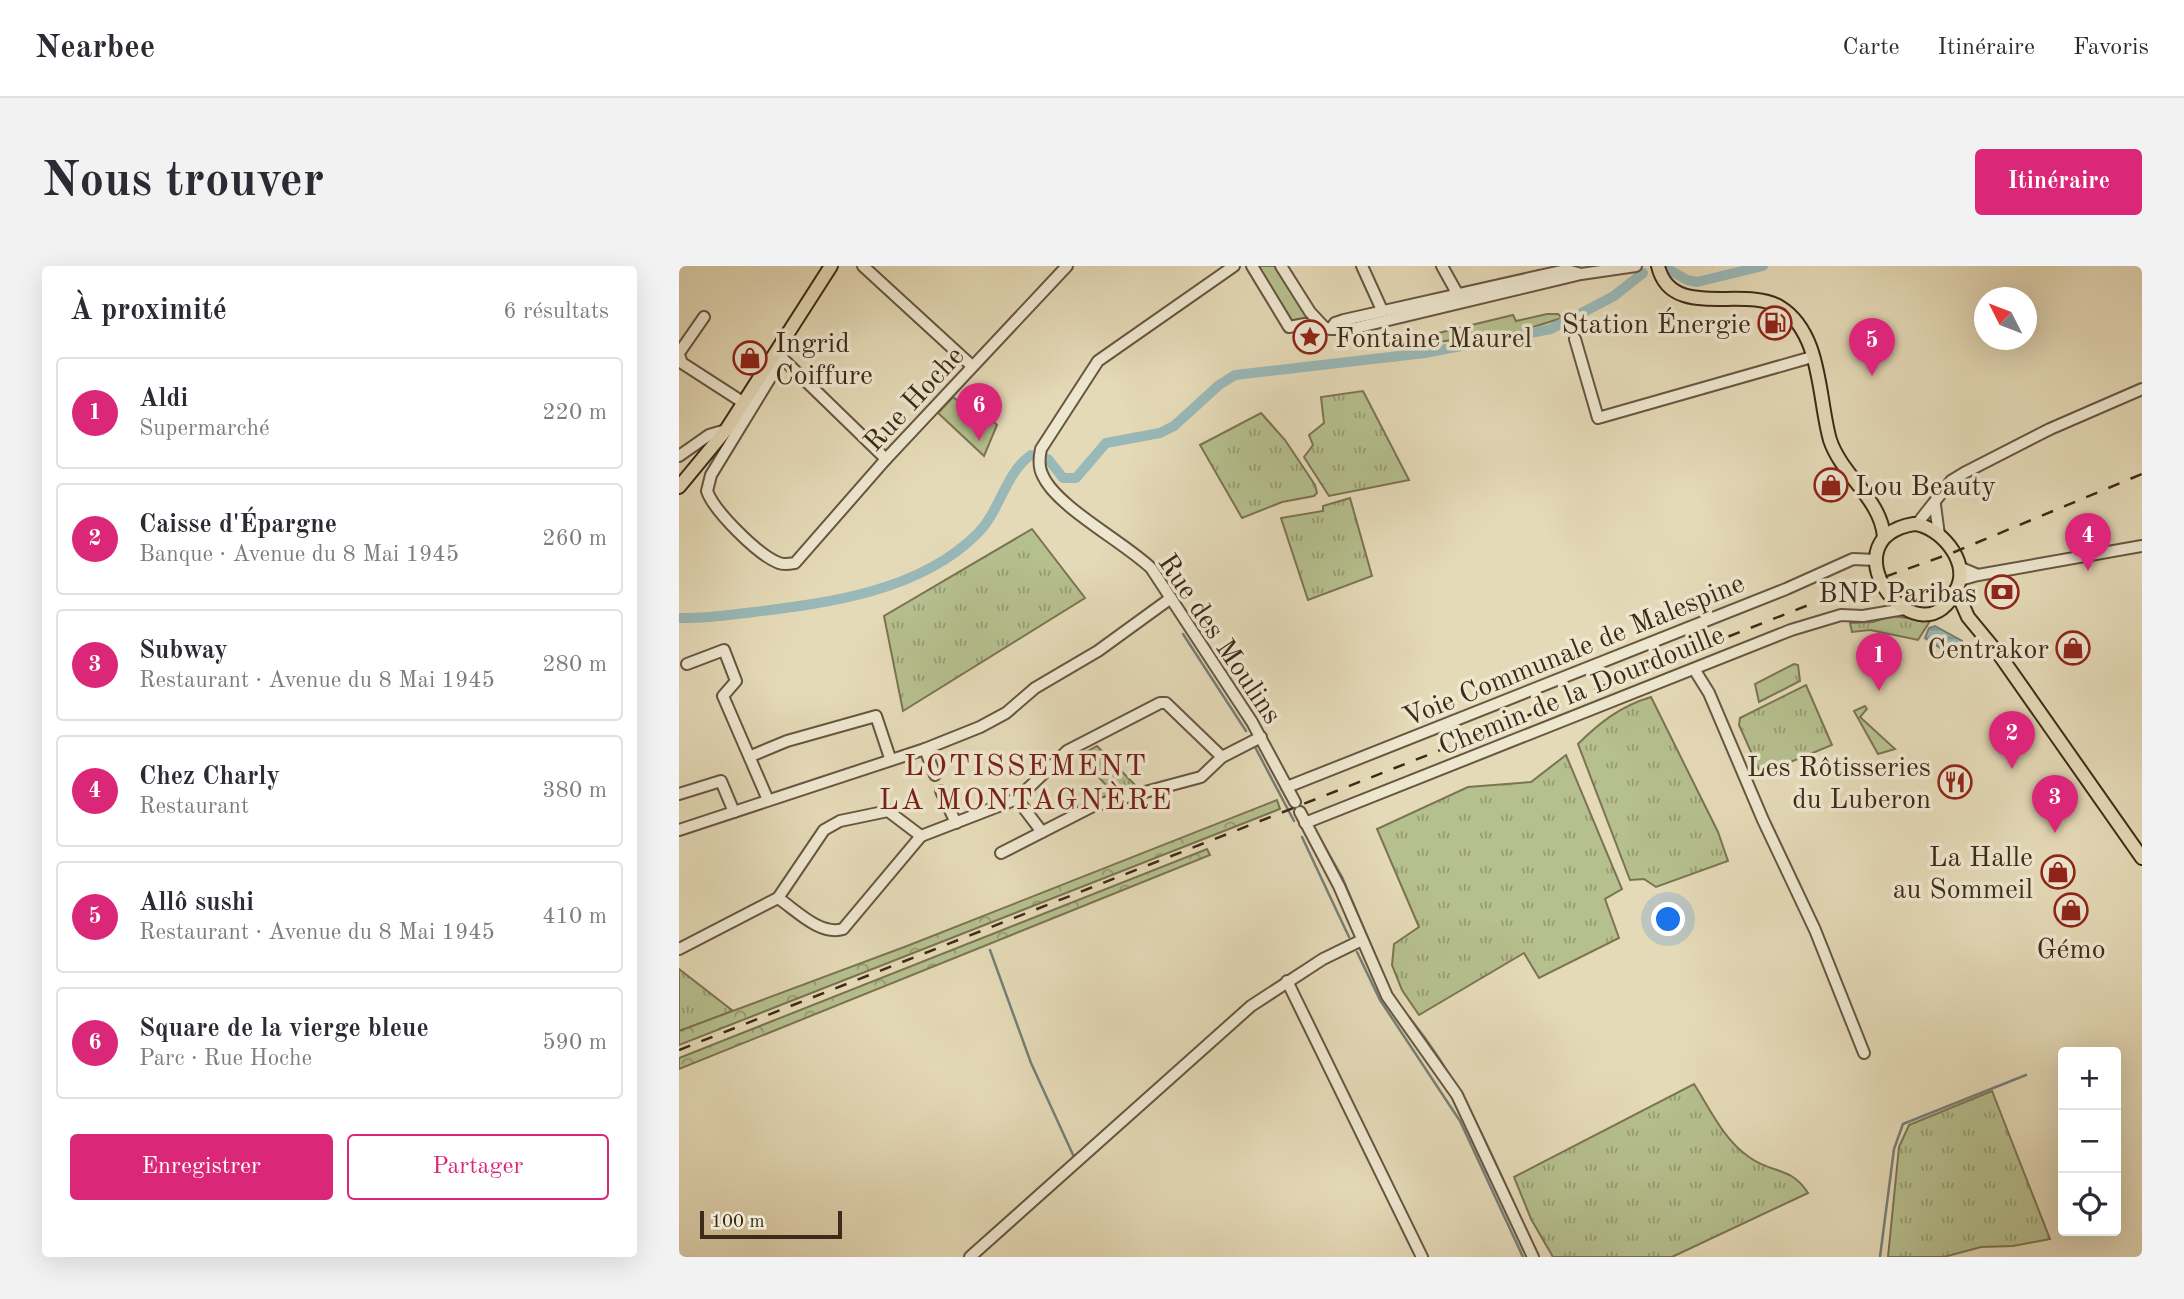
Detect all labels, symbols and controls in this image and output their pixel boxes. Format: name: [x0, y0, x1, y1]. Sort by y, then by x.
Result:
text: Nearbee: [35, 32, 155, 65]
text: Carte: [1842, 36, 1900, 60]
text: Itinéraire: [1938, 36, 2035, 60]
text: Favoris: [2073, 36, 2149, 60]
button: Itinéraire: [1975, 149, 2142, 215]
text: Nous trouver: [42, 158, 324, 207]
north arrow: [1974, 287, 2037, 350]
text: À proximité: [70, 296, 227, 326]
text: 6 résultats: [503, 300, 609, 323]
fuel station icon: Station Énergie: [1756, 304, 1794, 342]
place label: Station Énergie: [1561, 307, 1751, 340]
place icon: Fontaine Maurel: [1291, 318, 1329, 356]
pin: 5: [1849, 318, 1895, 376]
place label: Fontaine Maurel: [1335, 326, 1532, 354]
place label: Ingrid Coiffure: [775, 331, 873, 391]
shop icon: Ingrid Coiffure: [731, 339, 769, 377]
street label: Rue Hoche: [860, 342, 970, 458]
pin: 6: [956, 383, 1002, 441]
text: Aldi: [139, 386, 188, 412]
text: 1: [88, 401, 102, 424]
text: 220 m: [542, 401, 607, 424]
text: Supermarché: [139, 417, 270, 440]
shop icon: Lou Beauty: [1812, 466, 1850, 504]
place label: Lou Beauty: [1855, 474, 1996, 502]
text: Caisse d'Épargne: [139, 512, 337, 538]
pin: 4: [2065, 513, 2111, 571]
text: 2: [88, 527, 102, 550]
text: 260 m: [542, 527, 607, 550]
text: Banque · Avenue du 8 Mai 1945: [139, 543, 459, 566]
street label: Rue des Moulins: [1152, 550, 1285, 730]
street label: Voie Communale de Malespine: [1399, 570, 1749, 733]
bank icon: BNP Paribas: [1983, 573, 2021, 611]
place label: BNP Paribas: [1818, 581, 1977, 609]
street label: Chemin de la Dourdouille: [1435, 622, 1729, 762]
shop icon: Centrakor: [2054, 629, 2092, 667]
pin: 1: [1856, 633, 1902, 691]
place label: Centrakor: [1927, 637, 2049, 665]
text: Subway: [139, 638, 228, 664]
text: 3: [88, 653, 102, 676]
text: 280 m: [542, 653, 607, 676]
text: Restaurant · Avenue du 8 Mai 1945: [139, 669, 495, 692]
pin: 2: [1989, 711, 2035, 769]
district label: LOTISSEMENT LA MONTAGNÈRE: [879, 752, 1173, 816]
place label: Les Rôtisseries du Luberon: [1747, 755, 1931, 815]
restaurant icon: Les Rôtisseries du Luberon: [1936, 763, 1974, 801]
text: Chez Charly: [139, 764, 280, 790]
pin: 3: [2032, 775, 2078, 833]
text: 4: [88, 779, 102, 802]
text: 380 m: [542, 779, 607, 802]
text: Restaurant: [139, 795, 249, 818]
place label: La Halle au Sommeil: [1893, 845, 2033, 905]
shop icon: La Halle au Sommeil: [2039, 853, 2077, 891]
text: Allô sushi: [139, 890, 254, 916]
shop icon: Gémo: [2052, 891, 2090, 929]
your location: [1651, 902, 1685, 936]
text: 5: [88, 905, 102, 928]
text: 410 m: [542, 905, 607, 928]
text: Restaurant · Avenue du 8 Mai 1945: [139, 921, 495, 944]
place label: Gémo: [2036, 937, 2106, 965]
text: Square de la vierge bleue: [139, 1016, 429, 1042]
text: 6: [88, 1031, 102, 1054]
text: 590 m: [542, 1031, 607, 1054]
text: Parc · Rue Hoche: [139, 1047, 312, 1070]
map controls: [2058, 1047, 2121, 1236]
button: +: [2058, 1047, 2121, 1110]
button: −: [2058, 1110, 2121, 1173]
button: Enregistrer: [70, 1134, 333, 1200]
button: Partager: [347, 1134, 609, 1200]
button: locate: [2058, 1173, 2121, 1236]
scale bar: [700, 1208, 842, 1240]
text: 100 m: [711, 1213, 764, 1232]

